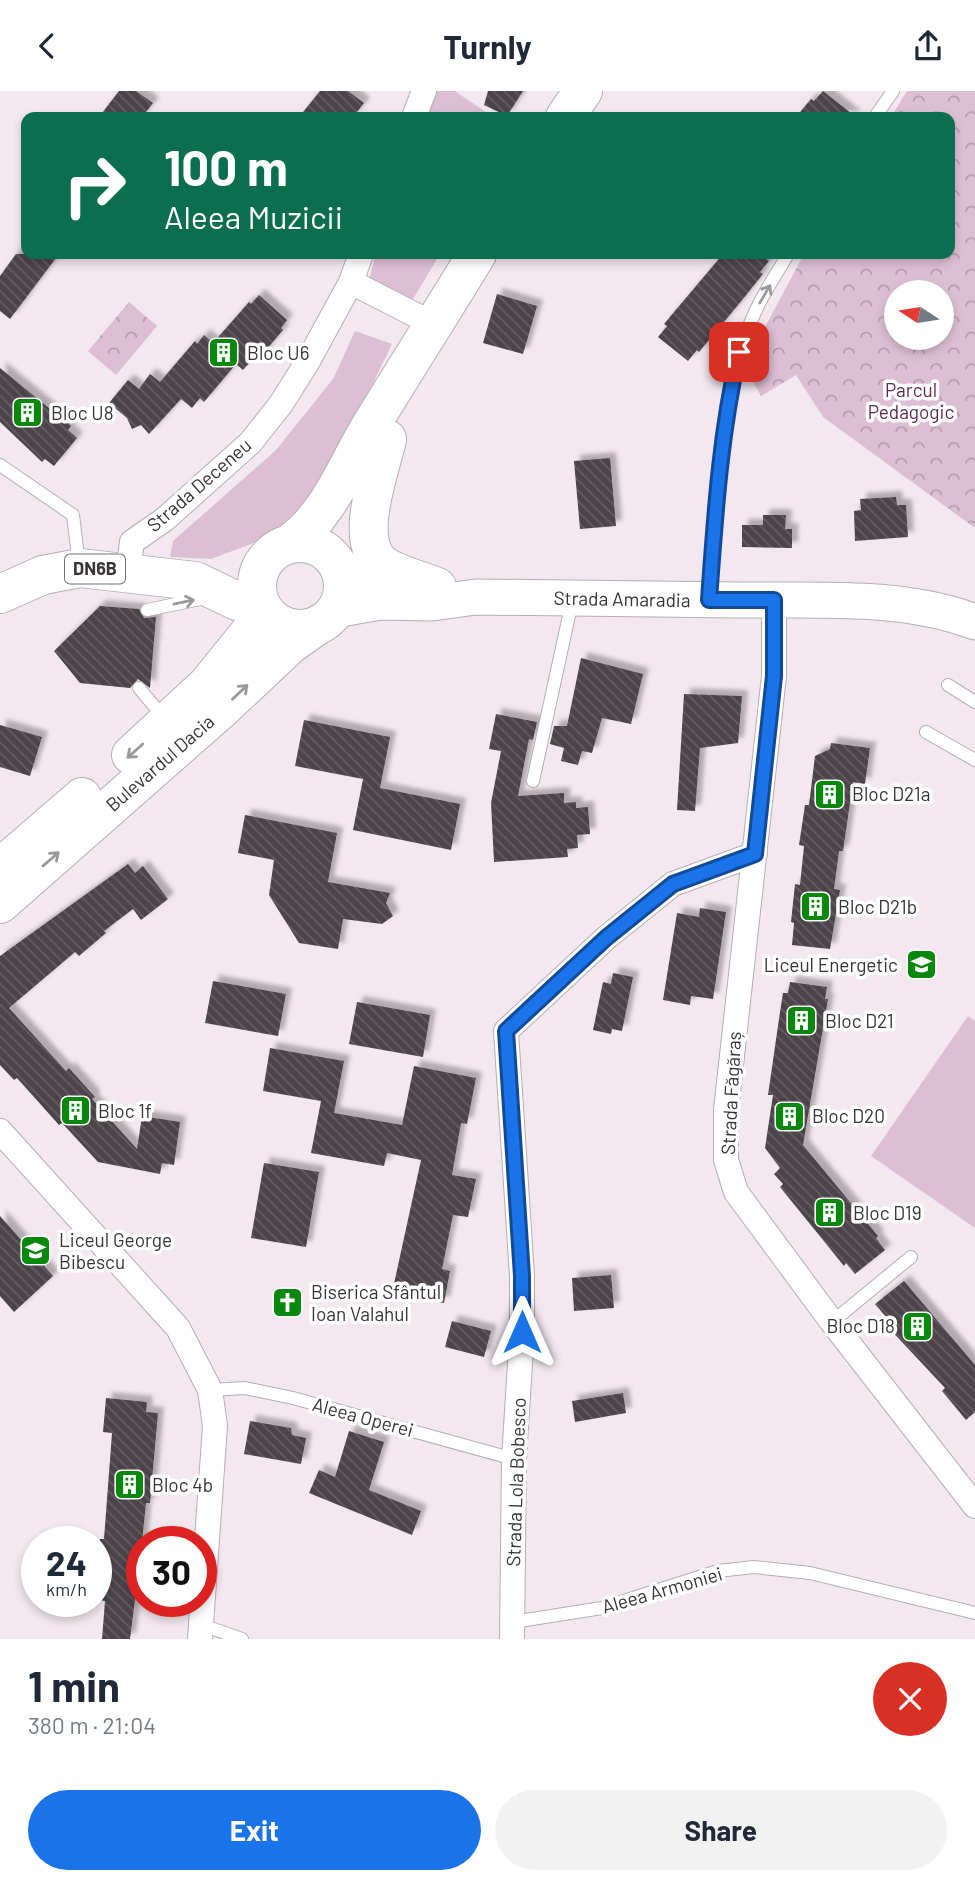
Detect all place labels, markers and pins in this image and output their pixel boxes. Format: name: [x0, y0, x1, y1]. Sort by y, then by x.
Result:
pin: [709, 322, 769, 382]
building icon: Bloc U6: [207, 336, 241, 370]
place label: Bloc U6: [247, 341, 309, 364]
building icon: Bloc U8: [11, 396, 45, 430]
place label: Bloc U8: [51, 401, 114, 424]
building icon: Bloc D21a: [812, 777, 846, 811]
place label: Bloc D21a: [852, 782, 930, 805]
building icon: Bloc D21b: [798, 890, 832, 924]
place label: Bloc D21b: [838, 895, 917, 918]
school or university icon: Liceul Energetic: [904, 948, 938, 982]
place label: Liceul Energetic: [764, 953, 898, 976]
building icon: Bloc D21: [785, 1004, 819, 1038]
place label: Bloc D21: [825, 1009, 894, 1032]
building icon: Bloc 1f: [58, 1094, 92, 1128]
place label: Bloc 1f: [98, 1099, 152, 1122]
building icon: Bloc D20: [772, 1099, 806, 1133]
place label: Bloc D20: [812, 1104, 885, 1127]
building icon: Bloc D19: [813, 1196, 847, 1230]
place label: Bloc D19: [853, 1201, 922, 1224]
place label: Liceul George Bibescu: [59, 1228, 172, 1273]
school or university icon: Liceul George Bibescu: [19, 1234, 53, 1268]
place label: Biserica Sfântul Ioan Valahul: [311, 1280, 441, 1325]
church icon: Biserica Sfântul Ioan Valahul: [271, 1286, 305, 1320]
building icon: Bloc D18: [901, 1309, 935, 1343]
place label: Bloc D18: [826, 1314, 895, 1337]
building icon: Bloc 4b: [112, 1468, 146, 1502]
place label: Bloc 4b: [152, 1473, 213, 1496]

